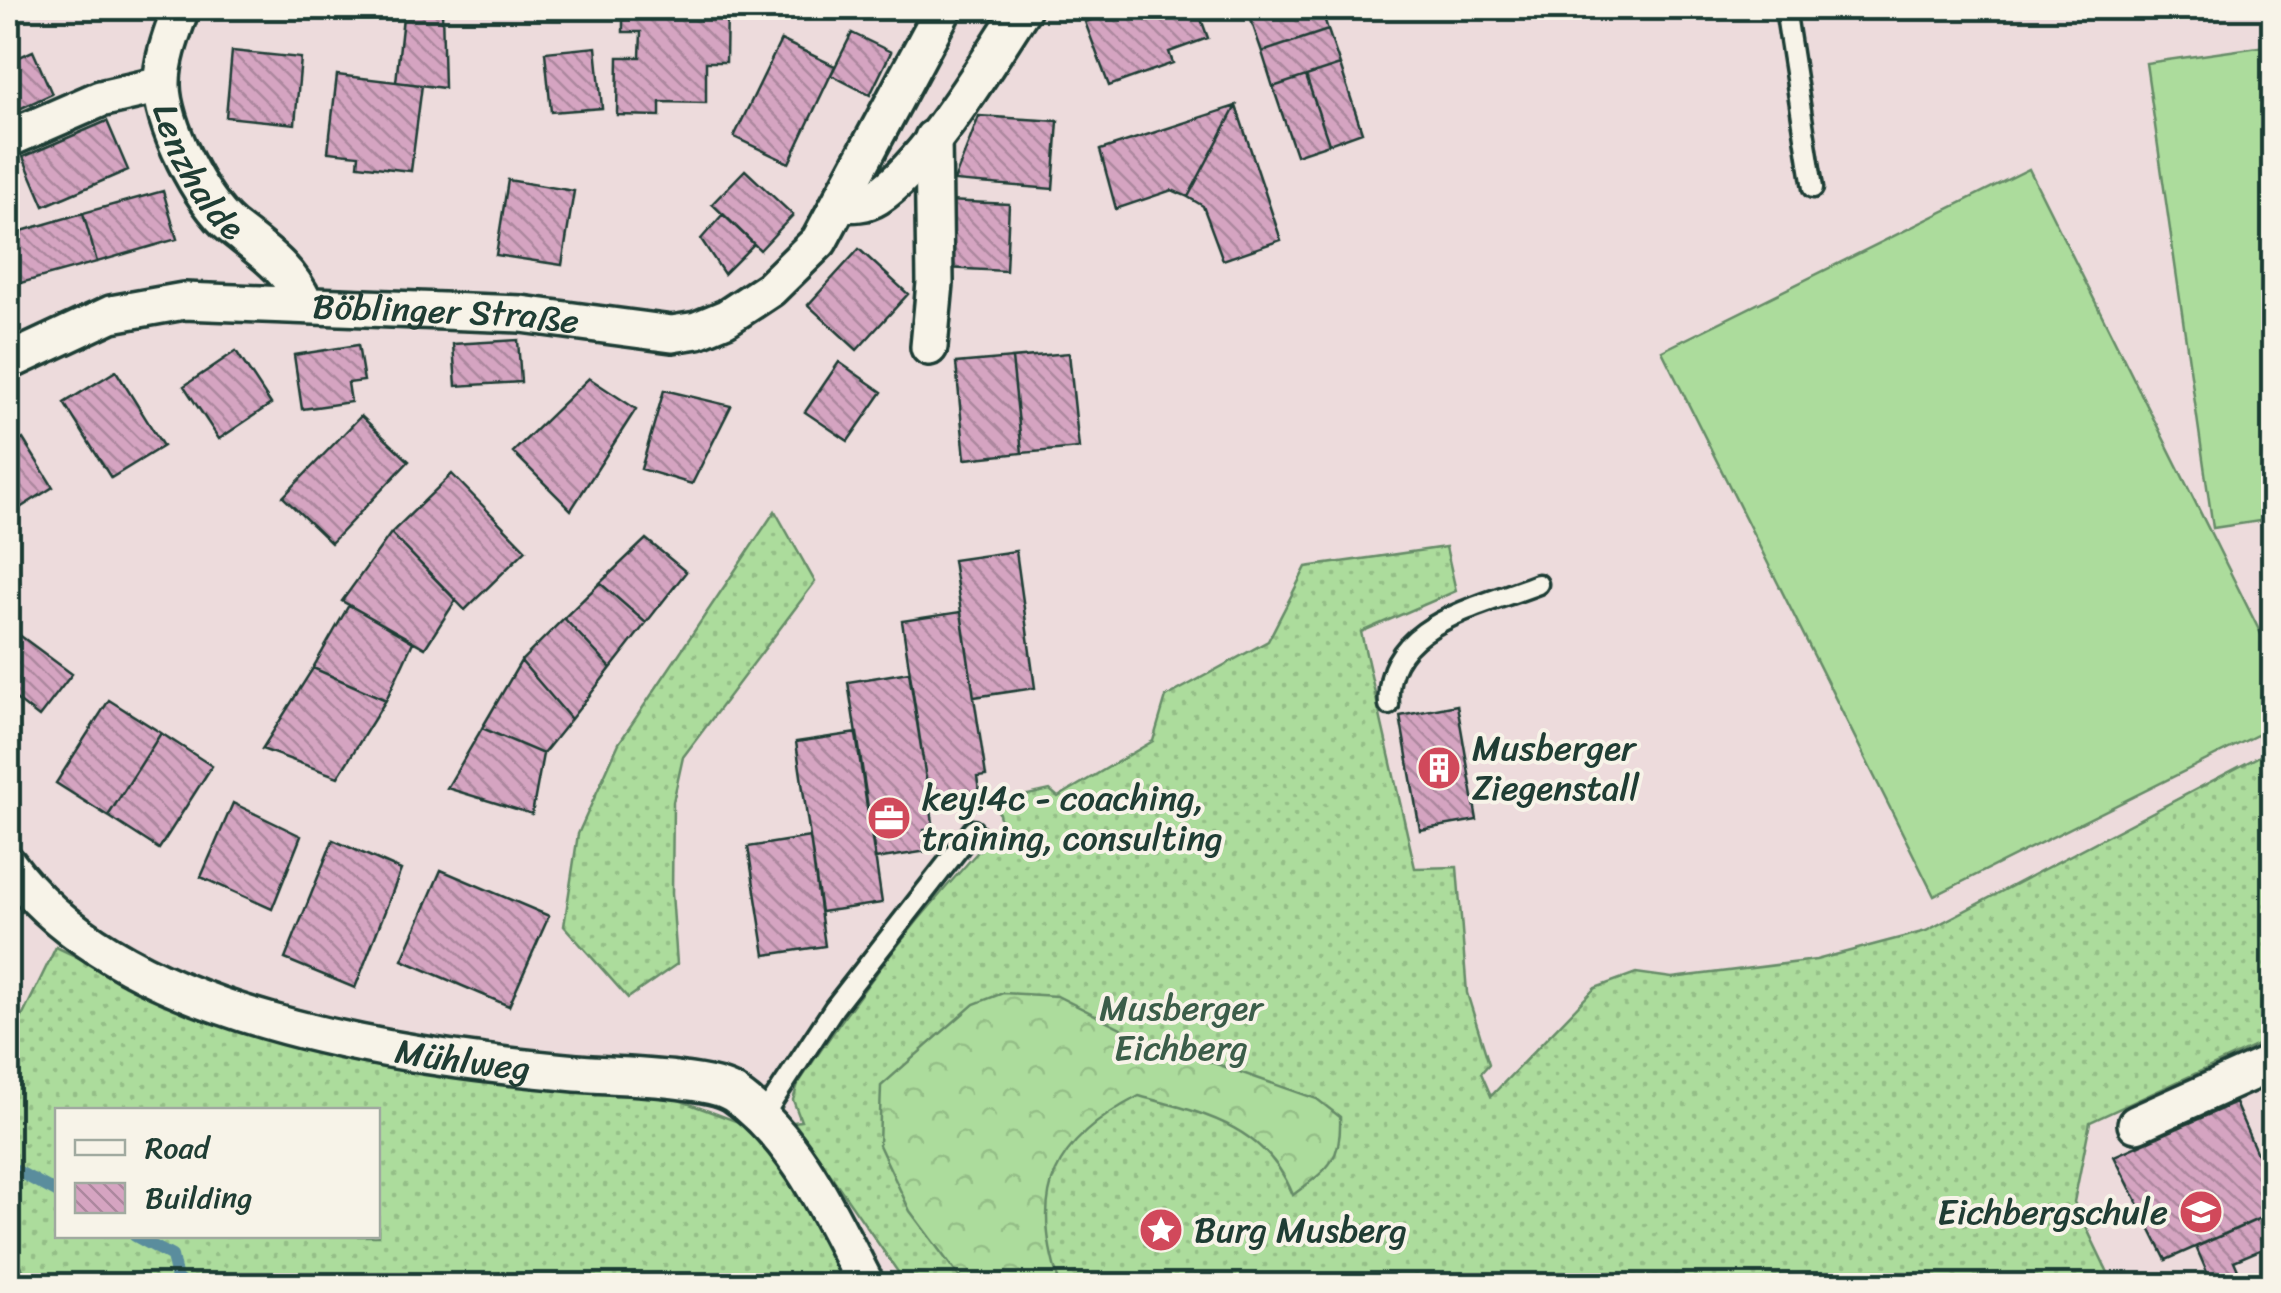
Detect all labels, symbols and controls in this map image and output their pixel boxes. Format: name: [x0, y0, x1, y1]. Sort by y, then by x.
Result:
street label: Lenzhalde: [134, 97, 259, 257]
street label: Böblinger Straße: [311, 275, 583, 352]
place label: Musberger Ziegenstall: [1472, 717, 1640, 819]
building icon: Musberger Ziegenstall: [1416, 745, 1462, 791]
place label: key!4c - coaching, training, consulting: [922, 767, 1223, 869]
office icon: key!4c - coaching, training, consulting: [866, 795, 912, 841]
park label: Musberger Eichberg: [1099, 977, 1265, 1079]
street label: Mühlweg: [391, 1020, 534, 1099]
legend: [55, 1108, 380, 1238]
text: Road: [145, 1121, 212, 1175]
text: Building: [145, 1171, 252, 1225]
place label: Eichbergschule: [1938, 1181, 2168, 1243]
school or university icon: Eichbergschule: [2178, 1189, 2224, 1235]
place label: Burg Musberg: [1194, 1199, 1407, 1261]
place icon: Burg Musberg: [1138, 1207, 1184, 1253]

